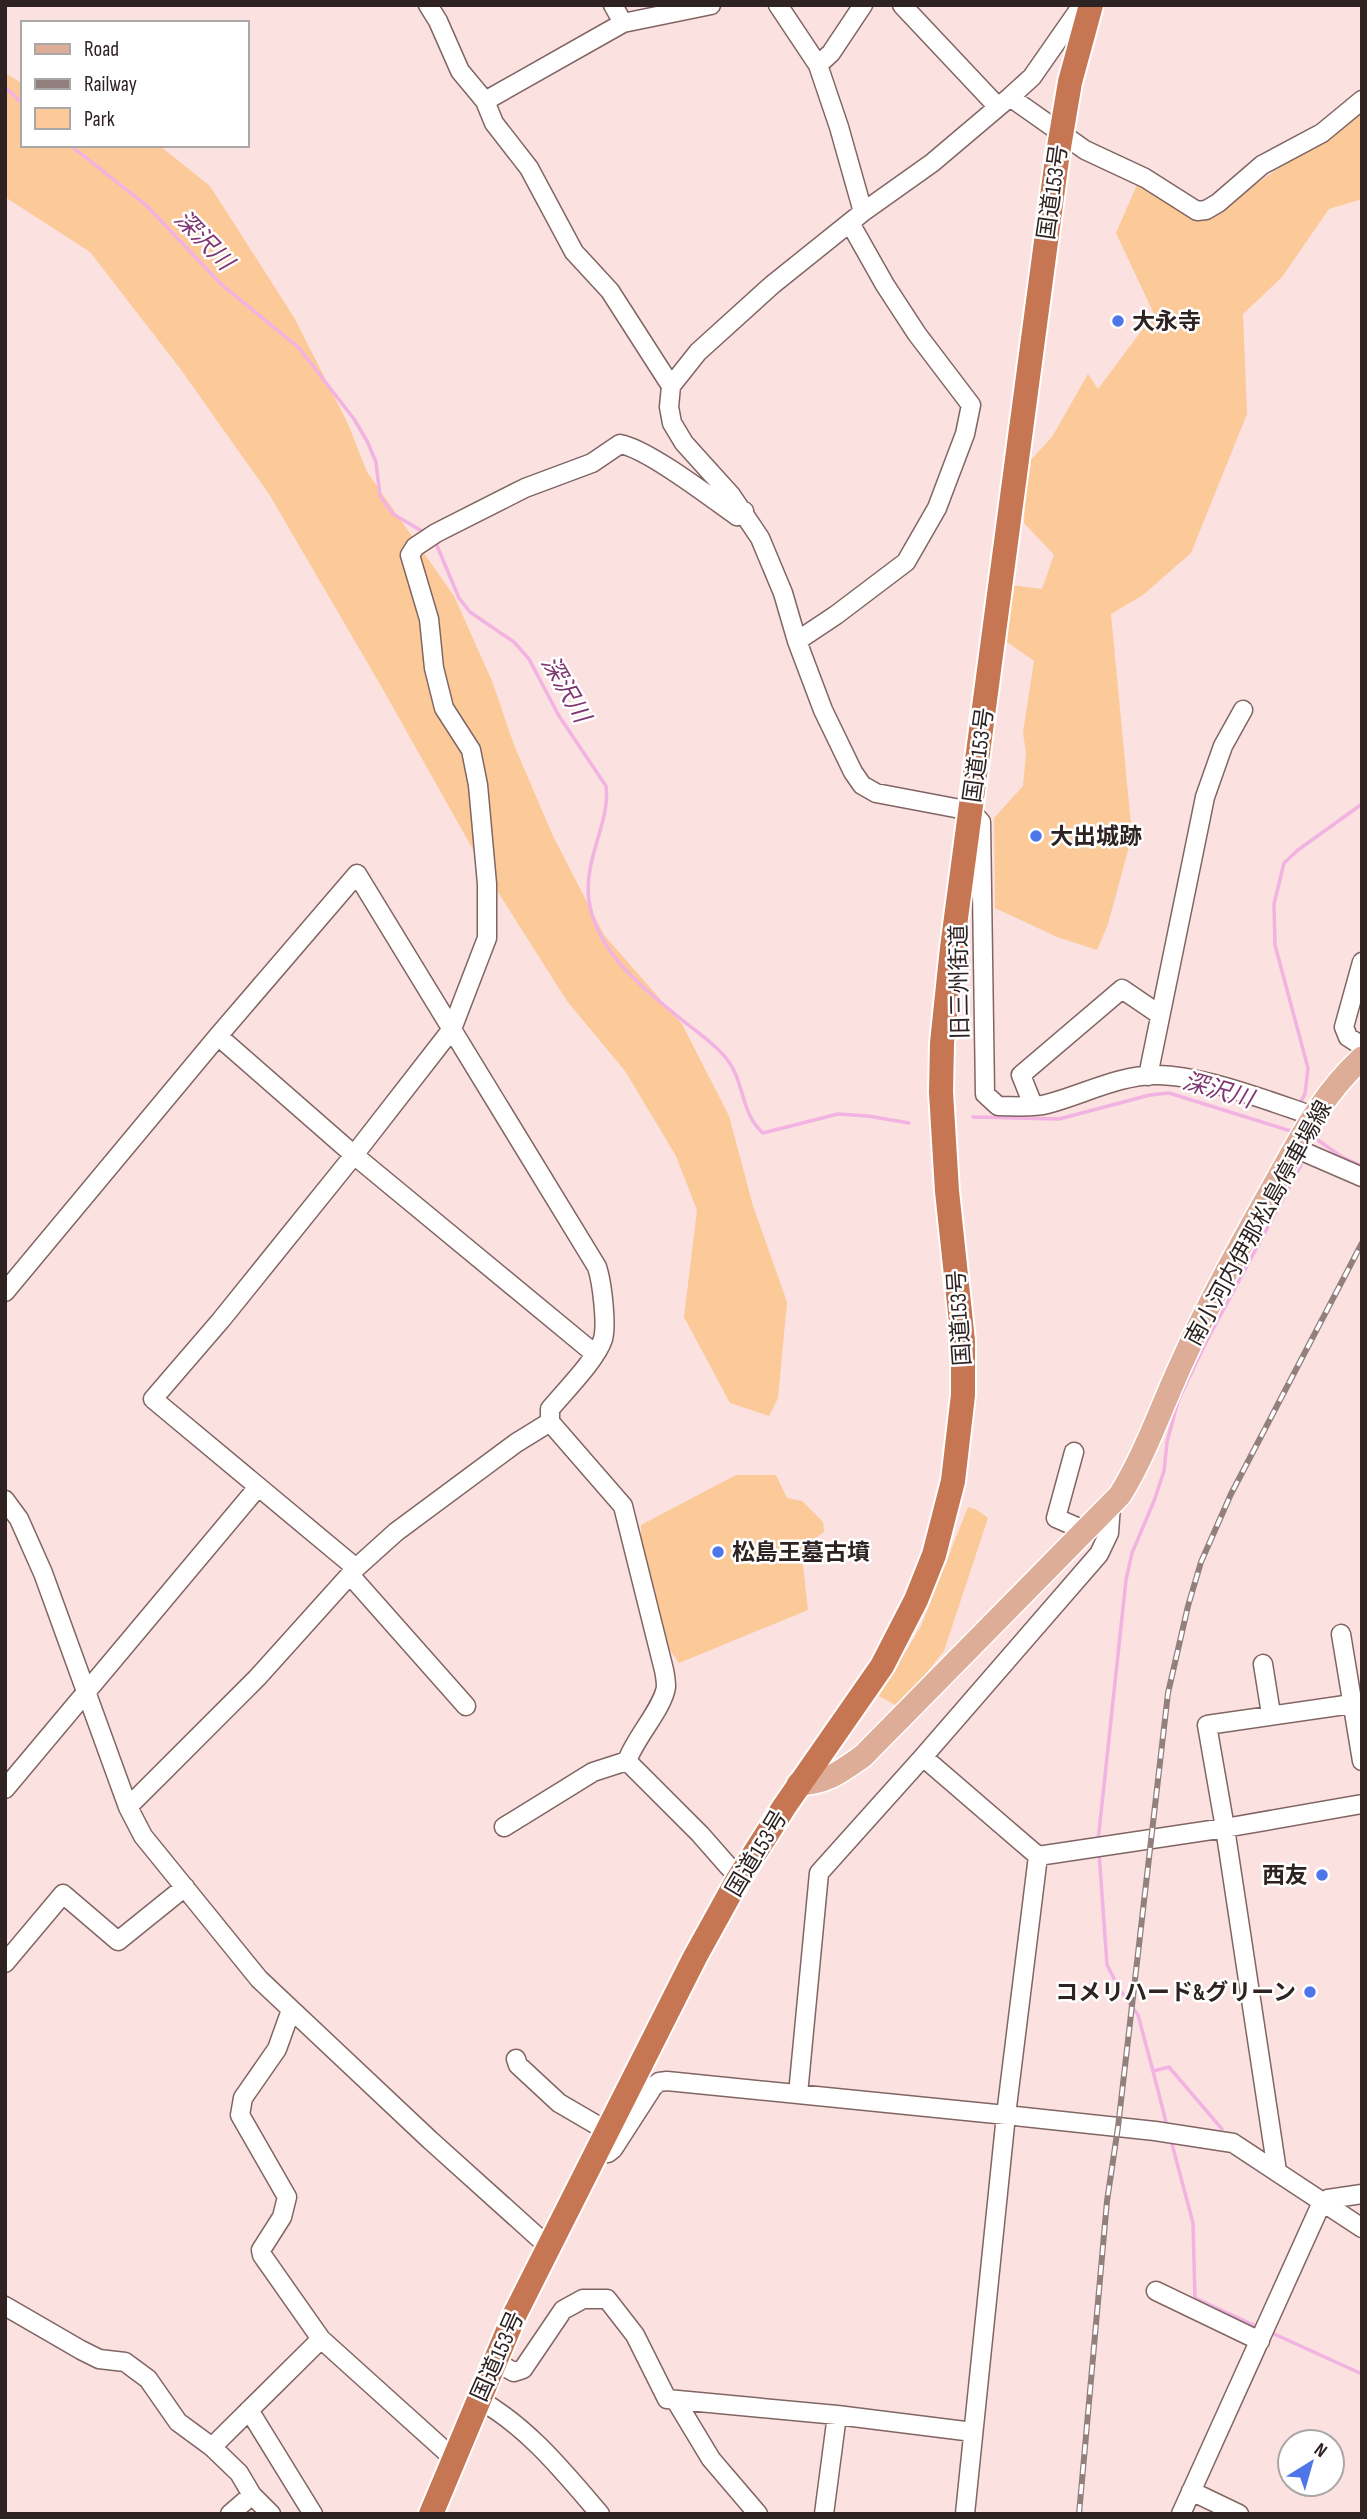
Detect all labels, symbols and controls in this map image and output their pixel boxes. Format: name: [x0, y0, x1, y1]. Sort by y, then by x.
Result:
legend: [21, 21, 248, 147]
text: Road: [84, 37, 119, 62]
text: Railway: [84, 72, 137, 97]
text: Park: [84, 107, 115, 132]
street label: 国道153号: [1032, 143, 1074, 242]
water label: 深沢川: [168, 204, 241, 278]
place label: 大永寺: [1132, 308, 1201, 336]
marker: 大永寺: [1110, 313, 1126, 329]
water label: 深沢川: [535, 651, 598, 730]
street label: 国道153号: [958, 706, 1000, 805]
place label: 大出城跡: [1050, 823, 1142, 851]
marker: 大出城跡: [1028, 828, 1044, 844]
street label: 旧三州街道: [945, 924, 975, 1040]
water label: 深沢川: [1179, 1067, 1259, 1115]
street label: 南小河内伊那松島停車場線: [1180, 1096, 1338, 1351]
street label: 国道153号: [943, 1269, 977, 1367]
place label: 松島王墓古墳: [732, 1539, 870, 1567]
marker: 松島王墓古墳: [710, 1544, 726, 1560]
street label: 国道153号: [720, 1805, 794, 1902]
place label: 西友: [1262, 1862, 1308, 1890]
marker: 西友: [1314, 1867, 1330, 1883]
place label: コメリハード&グリーン: [1055, 1979, 1296, 2007]
marker: コメリハード&グリーン: [1302, 1984, 1318, 2000]
street label: 国道153号: [466, 2307, 530, 2406]
north arrow: [1276, 2428, 1346, 2498]
text: N: [1309, 2438, 1331, 2463]

